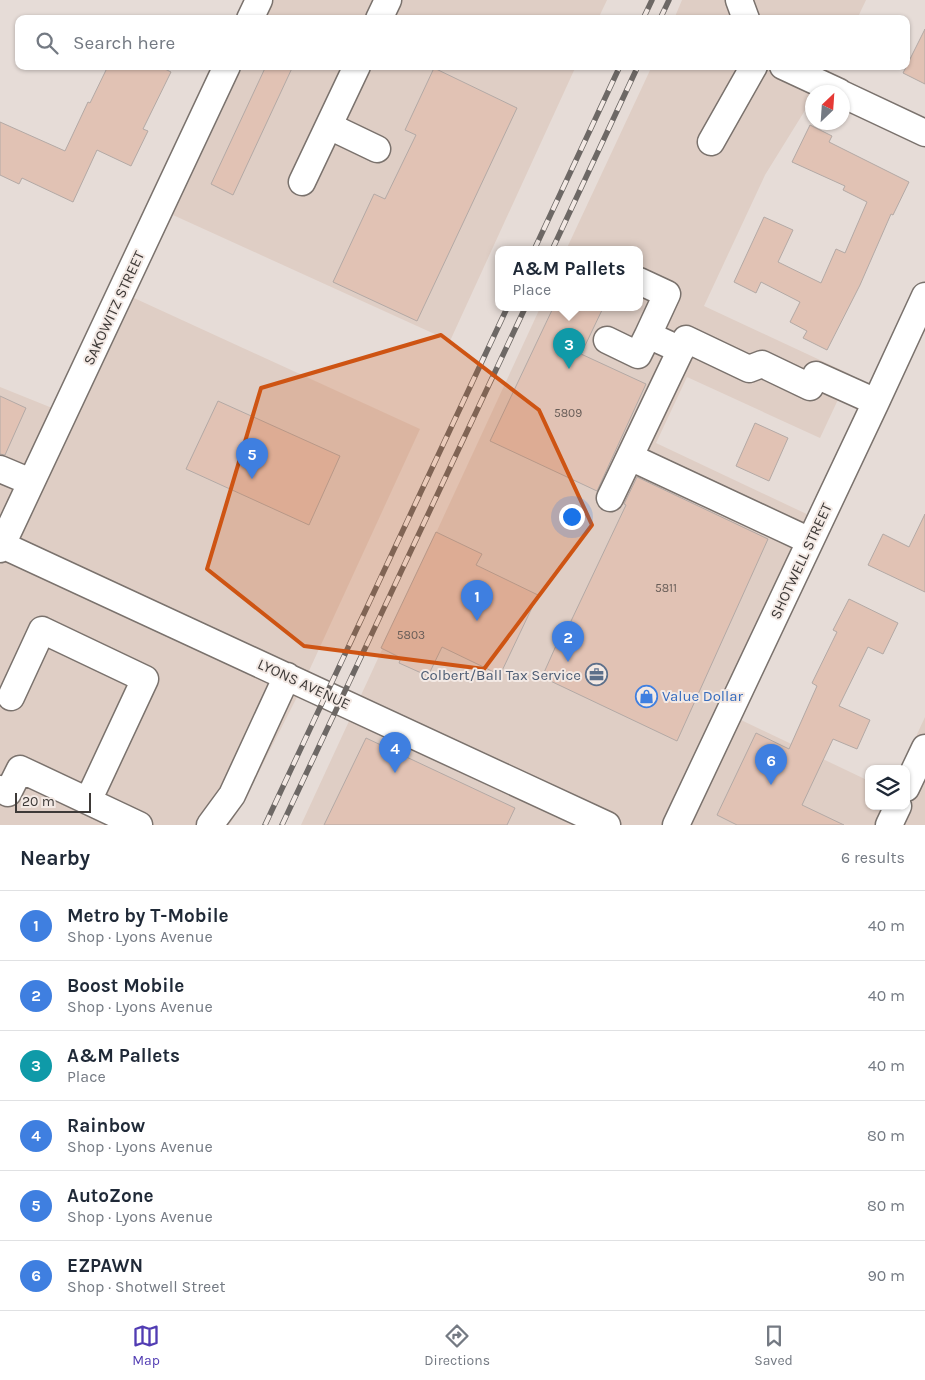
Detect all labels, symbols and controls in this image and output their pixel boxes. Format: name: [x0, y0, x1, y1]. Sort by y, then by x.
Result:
search box: [15, 15, 910, 70]
icon: search: [33, 29, 61, 57]
text: Search here: [73, 32, 175, 54]
north arrow: [805, 85, 850, 130]
popup: [495, 246, 643, 311]
street label: SAKOWITZ STREET: [80, 247, 149, 368]
text: A&M Pallets: [513, 258, 625, 280]
text: Place: [513, 280, 551, 299]
pin: 3: [553, 328, 585, 369]
house number: 5809: [554, 406, 582, 420]
pin: 5: [236, 438, 268, 479]
street label: SHOTWELL STREET: [766, 500, 836, 622]
your location: [559, 504, 585, 530]
pin: 1: [461, 580, 493, 621]
house number: 5811: [655, 581, 677, 595]
pin: 2: [552, 621, 584, 662]
house number: 5803: [397, 628, 425, 642]
street label: LYONS AVENUE: [255, 655, 353, 713]
office icon: Colbert/Ball Tax Service: [585, 663, 609, 687]
place label: Colbert/Ball Tax Service: [420, 666, 581, 684]
shop icon: Value Dollar: [634, 684, 658, 708]
place label: Value Dollar: [662, 687, 744, 705]
pin: 4: [379, 732, 411, 773]
pin: 6: [755, 744, 787, 785]
map controls: [865, 765, 910, 810]
button: layers: [865, 765, 910, 810]
scale bar: [15, 790, 91, 813]
text: 20 m: [22, 793, 55, 810]
text: Nearby: [20, 846, 90, 870]
text: 6 results: [841, 848, 905, 867]
text: Metro by T-Mobile: [67, 905, 229, 927]
text: 1: [33, 916, 39, 935]
text: 40 m: [868, 916, 905, 935]
text: Shop · Lyons Avenue: [67, 927, 213, 946]
text: Boost Mobile: [67, 975, 184, 997]
text: 2: [31, 986, 41, 1005]
text: 40 m: [868, 986, 905, 1005]
text: Shop · Lyons Avenue: [67, 997, 213, 1016]
text: A&M Pallets: [67, 1045, 180, 1067]
text: 3: [31, 1056, 41, 1075]
text: 40 m: [868, 1056, 905, 1075]
text: Place: [67, 1067, 106, 1086]
text: Rainbow: [67, 1115, 145, 1137]
text: 4: [31, 1126, 41, 1145]
text: 80 m: [867, 1126, 905, 1145]
text: Shop · Lyons Avenue: [67, 1137, 213, 1156]
text: AutoZone: [67, 1185, 154, 1207]
text: 5: [31, 1196, 41, 1215]
text: 80 m: [867, 1196, 905, 1215]
text: Shop · Lyons Avenue: [67, 1207, 213, 1226]
text: EZPAWN: [67, 1255, 143, 1277]
text: 6: [31, 1266, 41, 1285]
text: 90 m: [867, 1266, 905, 1285]
text: Shop · Shotwell Street: [67, 1277, 225, 1296]
tab: Map: [132, 1322, 160, 1369]
tab: Directions: [424, 1322, 490, 1369]
tab: Saved: [754, 1322, 793, 1369]

